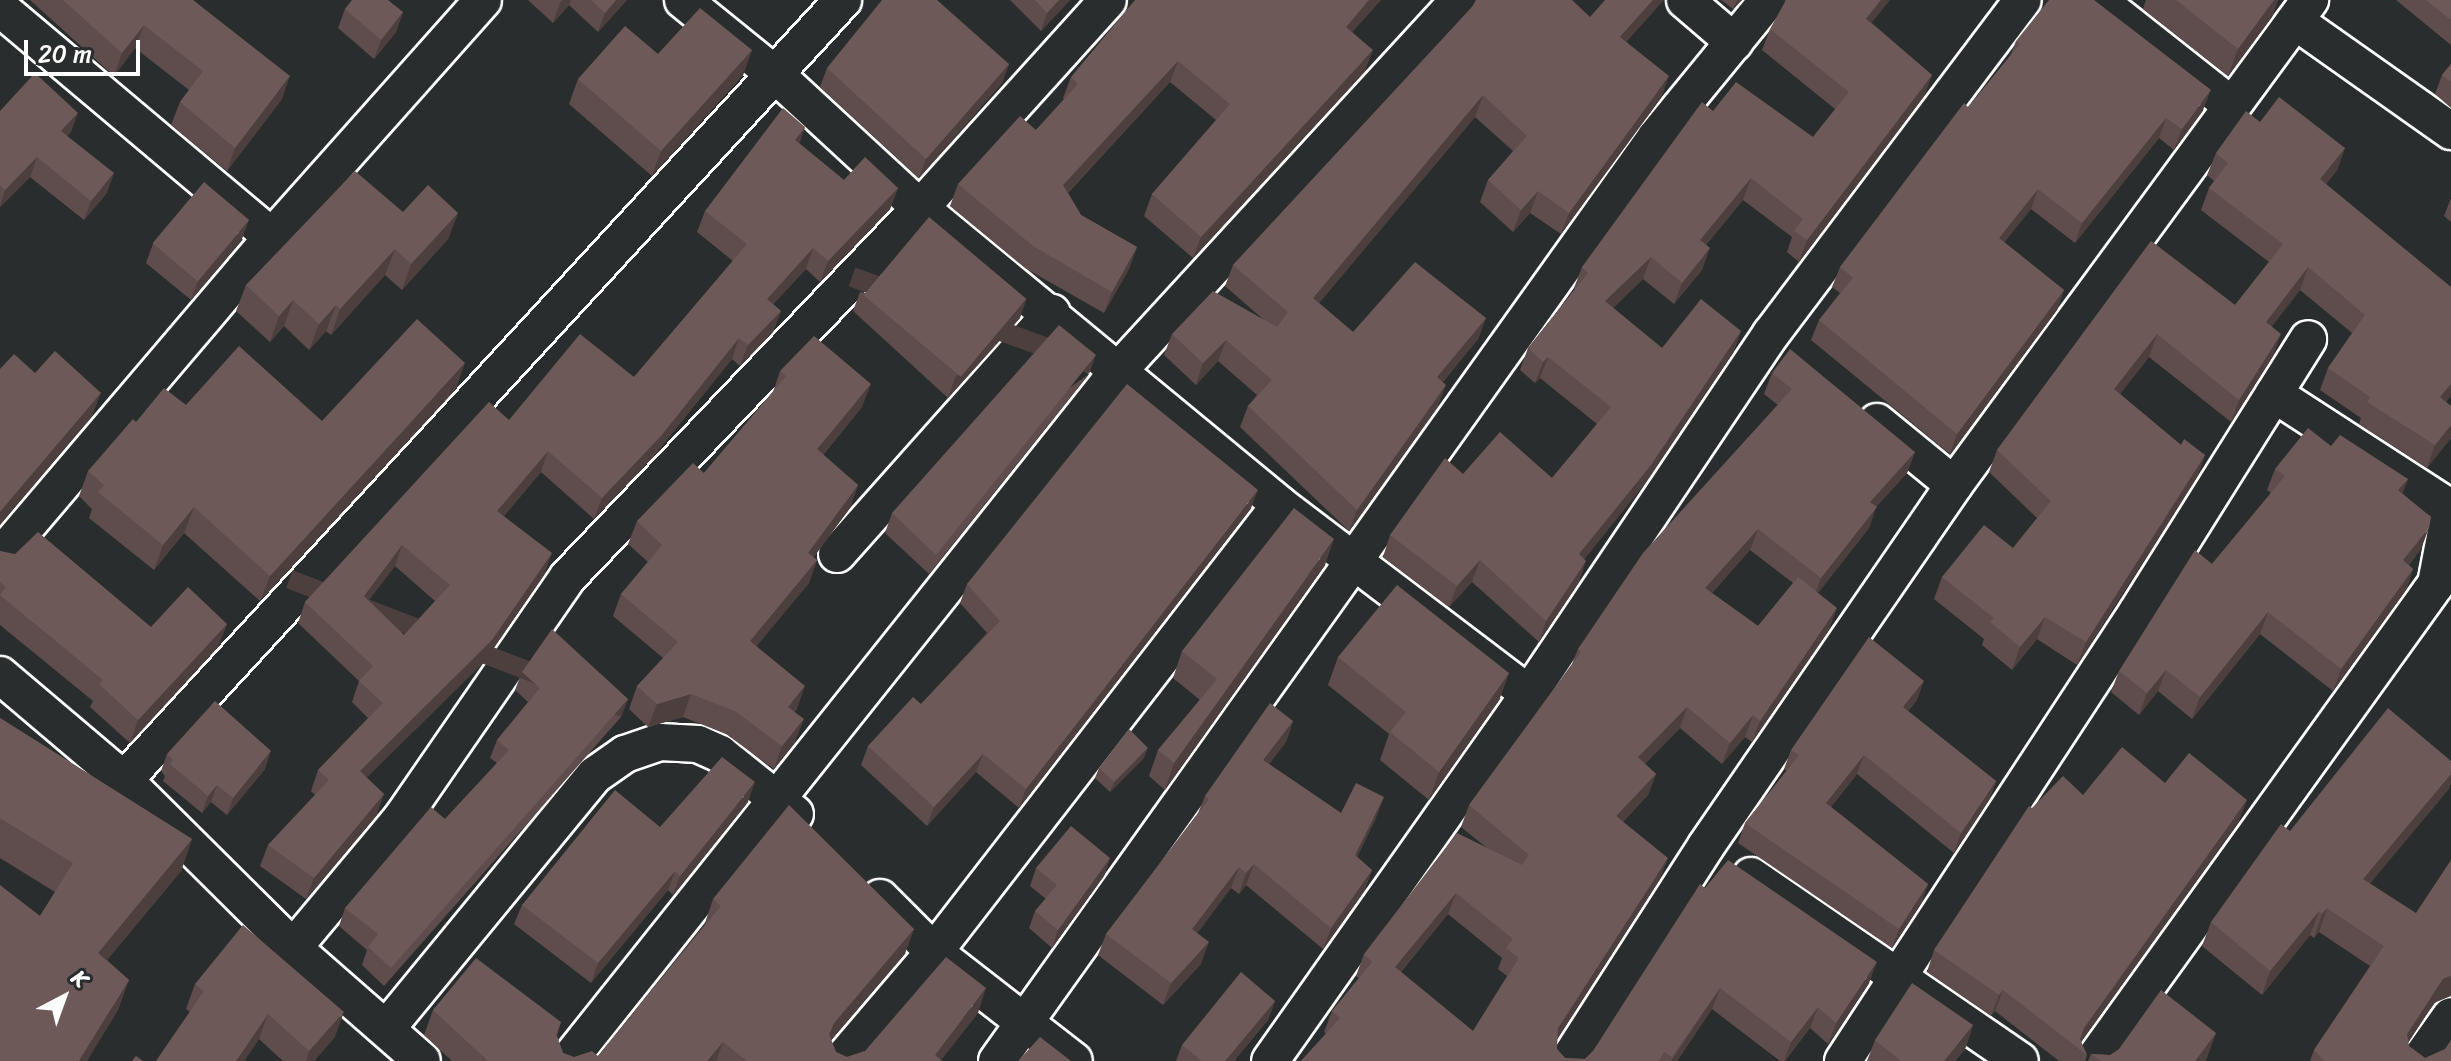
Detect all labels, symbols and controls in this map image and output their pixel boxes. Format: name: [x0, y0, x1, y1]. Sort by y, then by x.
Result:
scale bar: [28, 24, 144, 74]
text: 20 m: [38, 33, 92, 75]
north arrow: [24, 957, 104, 1037]
text: K: [62, 959, 98, 998]

